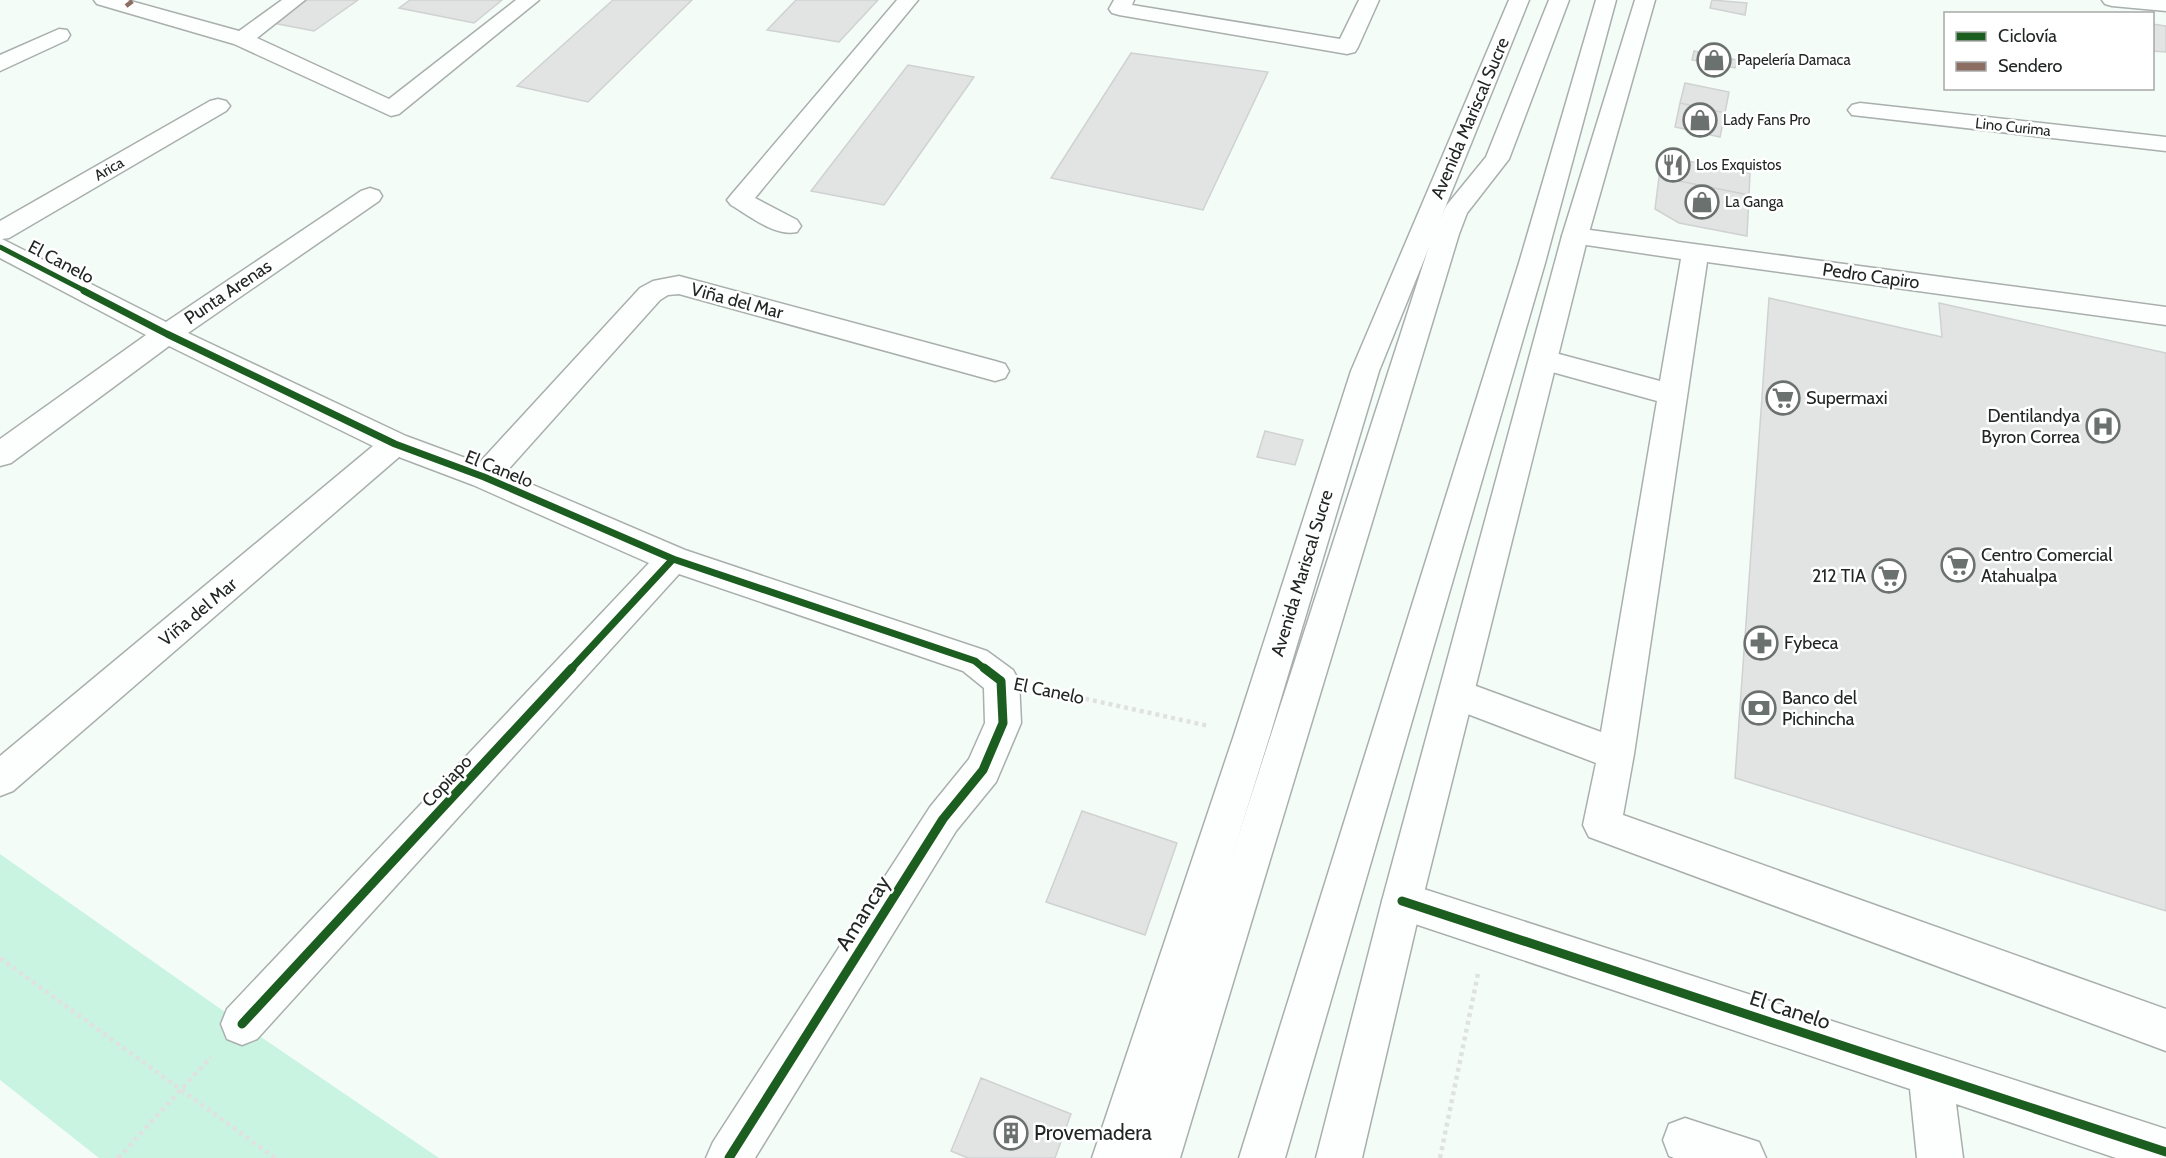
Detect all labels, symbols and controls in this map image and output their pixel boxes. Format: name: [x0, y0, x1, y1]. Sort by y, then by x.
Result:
legend: [1944, 12, 2154, 90]
text: Ciclovía: [1998, 25, 2057, 47]
street label: Avenida Mariscal Sucre: [1426, 34, 1514, 202]
shop icon: Papelería Damaca: [1696, 42, 1732, 78]
place label: Papelería Damaca: [1737, 51, 1851, 69]
text: Sendero: [1998, 55, 2062, 77]
shop icon: Lady Fans Pro: [1682, 102, 1718, 138]
place label: Lady Fans Pro: [1723, 111, 1810, 129]
street label: Lino Curima: [1974, 114, 2052, 140]
restaurant icon: Los Exquistos: [1655, 147, 1691, 183]
street label: Arica: [91, 153, 128, 185]
place label: Los Exquistos: [1696, 156, 1781, 174]
shop icon: La Ganga: [1684, 184, 1720, 220]
place label: La Ganga: [1725, 193, 1784, 211]
street label: El Canelo: [24, 236, 98, 289]
street label: Punta Arenas: [180, 255, 276, 329]
street label: Pedro Capiro: [1821, 258, 1921, 294]
street label: Viña del Mar: [688, 278, 786, 324]
supermarket icon: Supermaxi: [1765, 380, 1801, 416]
place label: Supermaxi: [1806, 387, 1888, 409]
place label: Dentilandya Byron Correa: [1981, 405, 2080, 448]
hospital icon: Dentilandya Byron Correa: [2085, 408, 2121, 444]
street label: El Canelo: [462, 445, 536, 493]
street label: Avenida Mariscal Sucre: [1266, 487, 1338, 659]
place label: Centro Comercial Atahualpa: [1981, 544, 2113, 587]
supermarket icon: Centro Comercial Atahualpa: [1940, 547, 1976, 583]
supermarket icon: 212 TIA: [1871, 558, 1907, 594]
place label: 212 TIA: [1812, 565, 1866, 587]
street label: Viña del Mar: [155, 573, 242, 651]
pharmacy icon: Fybeca: [1743, 625, 1779, 661]
place label: Fybeca: [1784, 632, 1839, 654]
street label: El Canelo: [1012, 673, 1086, 709]
place label: Banco del Pichincha: [1782, 687, 1858, 730]
bank icon: Banco del Pichincha: [1741, 690, 1777, 726]
street label: Copiapo: [417, 750, 477, 812]
street label: Amancay: [830, 871, 895, 955]
street label: El Canelo: [1747, 985, 1834, 1034]
building icon: Provemadera: [993, 1115, 1029, 1151]
place label: Provemadera: [1034, 1120, 1152, 1145]

